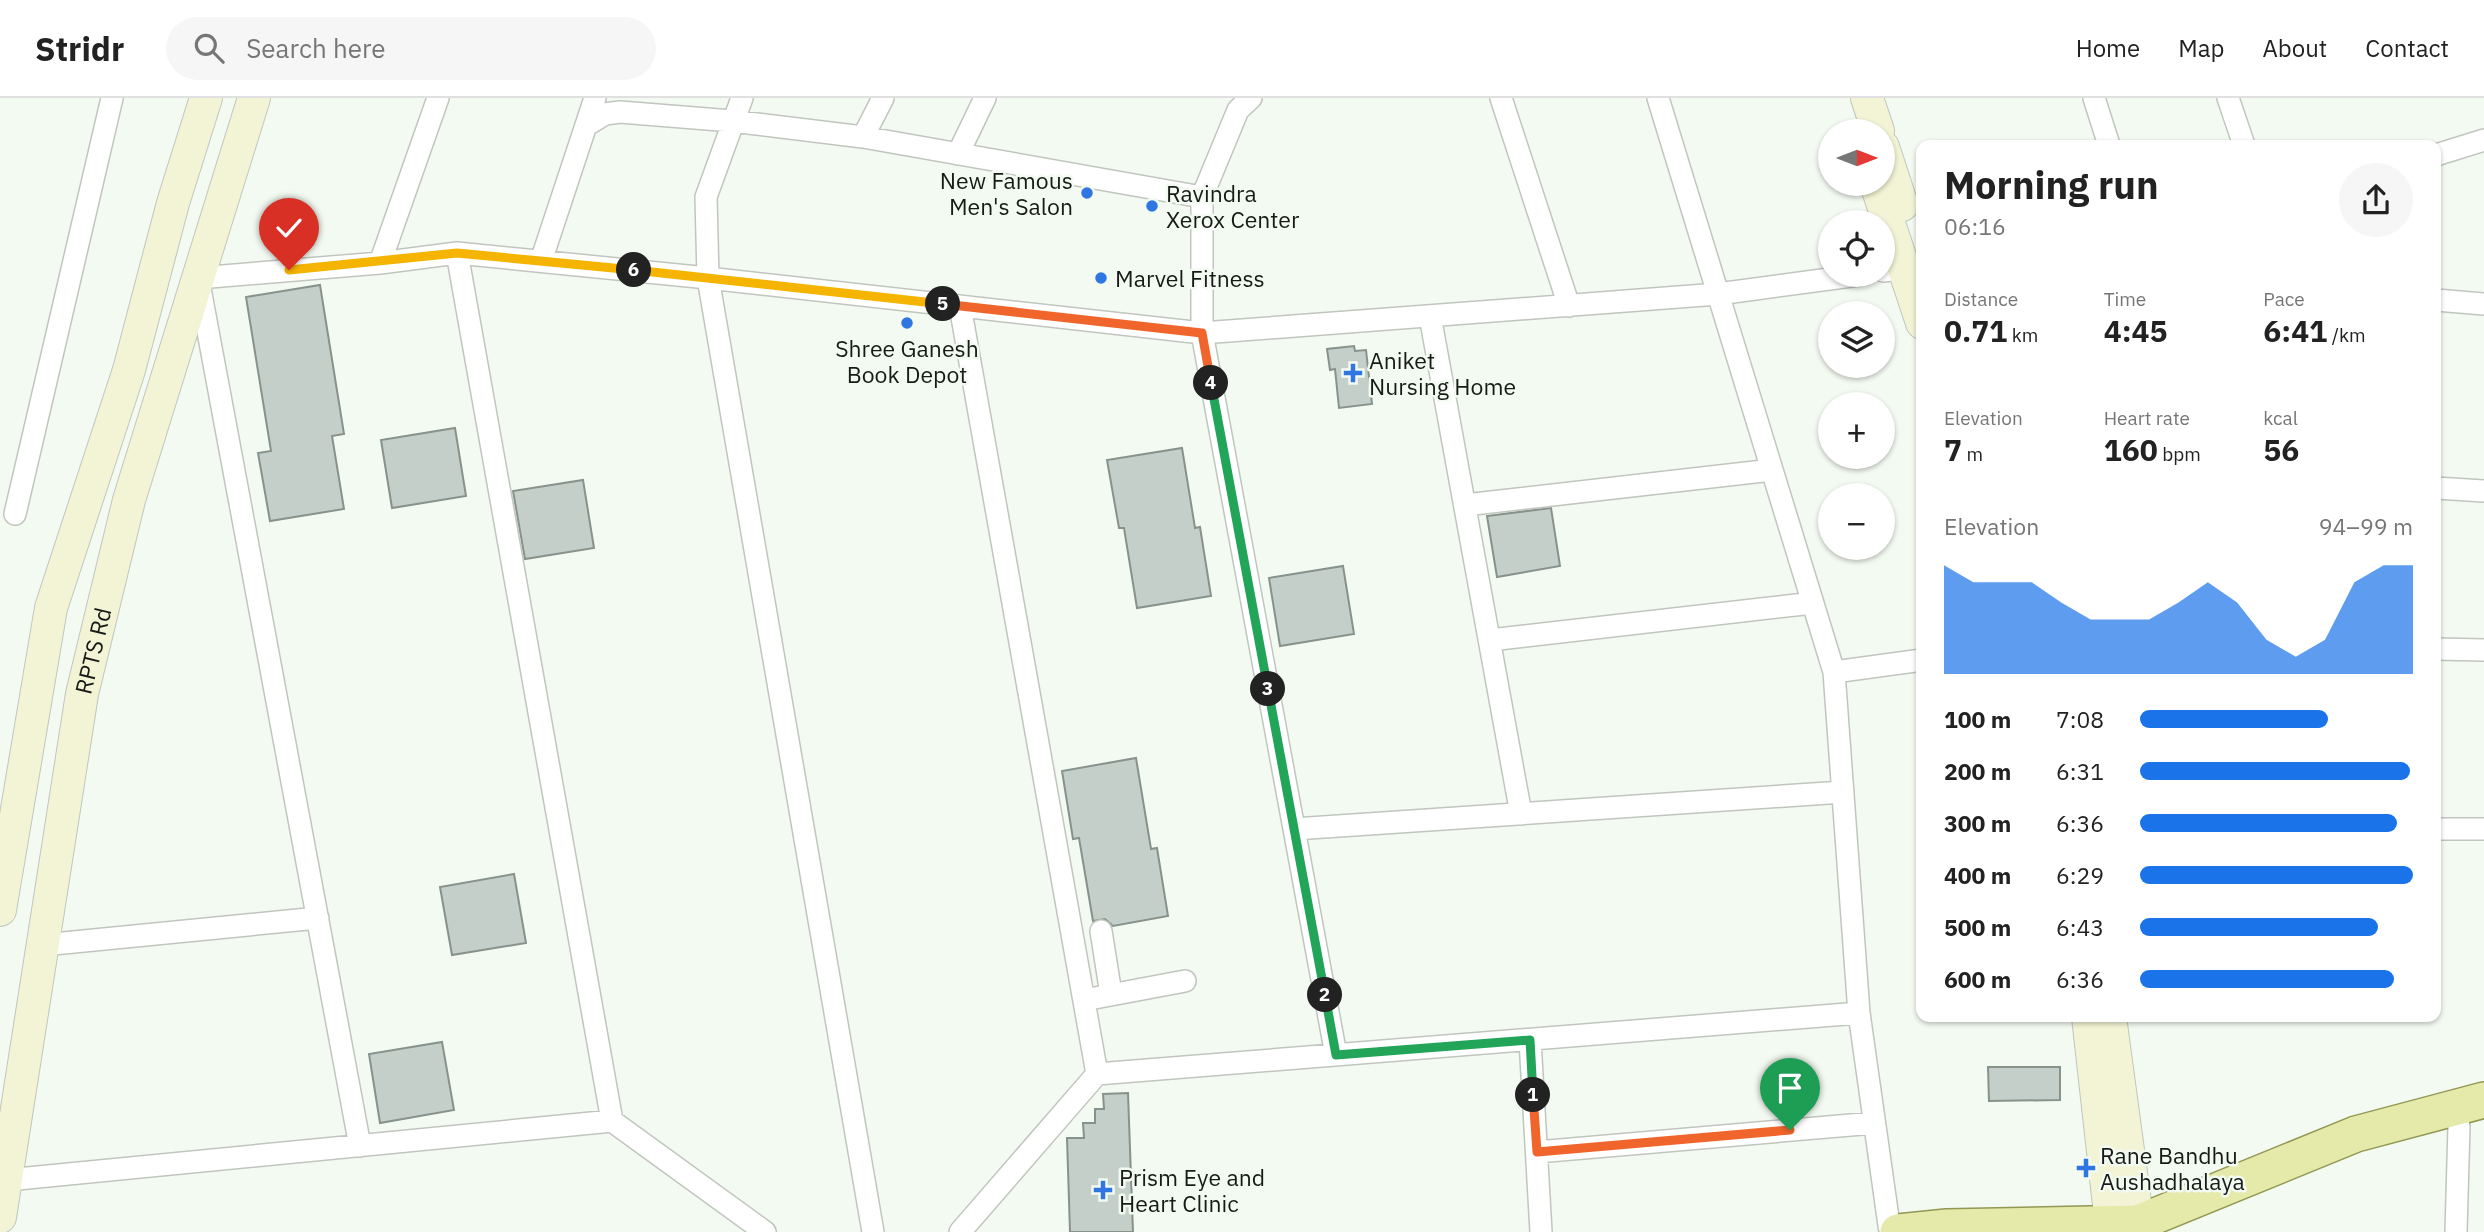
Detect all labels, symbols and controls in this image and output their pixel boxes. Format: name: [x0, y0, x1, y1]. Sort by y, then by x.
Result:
search box: [166, 17, 656, 80]
text: Stridr: [35, 27, 124, 70]
icon: search: [190, 29, 228, 67]
text: Search here: [246, 31, 386, 65]
text: Home: [2076, 32, 2140, 64]
text: Map: [2178, 32, 2224, 64]
text: About: [2262, 32, 2327, 64]
text: Contact: [2365, 32, 2449, 64]
north arrow: [1818, 119, 1895, 196]
map controls: [1818, 119, 1895, 560]
text: Morning run: [1944, 160, 2159, 209]
button: share: [2339, 163, 2413, 237]
place label: New Famous Men's Salon: [940, 165, 1073, 221]
place label: Ravindra Xerox Center: [1166, 178, 1300, 234]
marker: New Famous Men's Salon: [1079, 185, 1095, 201]
pin: [259, 198, 319, 270]
marker: Ravindra Xerox Center: [1144, 198, 1160, 214]
icon: check: [270, 209, 308, 247]
button: locate: [1818, 210, 1895, 287]
text: 06:16: [1944, 211, 2006, 241]
pin: 6: [616, 252, 652, 288]
text: 6: [628, 257, 639, 281]
place label: Marvel Fitness: [1115, 263, 1265, 293]
marker: Marvel Fitness: [1093, 270, 1109, 286]
pin: 5: [926, 286, 960, 322]
text: Distance: [1944, 287, 2018, 311]
text: Time: [2104, 287, 2146, 311]
text: Pace: [2263, 287, 2305, 311]
text: 5: [937, 291, 948, 315]
button: layers: [1818, 301, 1895, 378]
text: 0.71: [1944, 311, 2007, 350]
text: 4:45: [2104, 311, 2168, 350]
text: 6:41: [2263, 311, 2327, 350]
marker: Shree Ganesh Book Depot: [899, 315, 915, 331]
text: km: [2007, 323, 2038, 347]
text: /km: [2327, 323, 2366, 347]
place label: Shree Ganesh Book Depot: [835, 333, 979, 389]
place label: Aniket Nursing Home: [1369, 345, 1516, 401]
marker: Aniket Nursing Home: [1343, 363, 1363, 383]
pin: 4: [1194, 366, 1228, 400]
text: 4: [1205, 370, 1216, 394]
button: +: [1818, 392, 1895, 469]
text: Elevation: [1944, 406, 2023, 430]
text: Heart rate: [2104, 406, 2190, 430]
text: kcal: [2263, 406, 2298, 430]
text: 7: [1944, 430, 1962, 469]
text: 160: [2104, 430, 2158, 469]
text: 56: [2263, 430, 2299, 469]
text: m: [1962, 442, 1983, 466]
text: bpm: [2158, 442, 2201, 466]
button: −: [1818, 483, 1895, 560]
text: Elevation: [1944, 511, 2039, 541]
text: 94–99 m: [2319, 511, 2413, 541]
street label: RPTS Rd: [68, 604, 117, 697]
pin: 3: [1250, 672, 1286, 706]
text: 3: [1262, 676, 1273, 700]
text: 100 m: [1944, 704, 2011, 734]
text: 7:08: [2056, 704, 2104, 734]
text: 200 m: [1944, 756, 2011, 786]
text: 6:31: [2056, 756, 2104, 786]
text: 300 m: [1944, 808, 2011, 838]
text: 6:36: [2056, 808, 2104, 838]
text: 400 m: [1944, 860, 2011, 890]
text: 6:29: [2056, 860, 2104, 890]
text: 500 m: [1944, 912, 2011, 942]
text: 6:43: [2056, 912, 2104, 942]
text: 600 m: [1944, 964, 2011, 994]
text: 6:36: [2056, 964, 2104, 994]
pin: 2: [1308, 978, 1342, 1012]
text: 2: [1319, 982, 1330, 1006]
pin: [1760, 1058, 1820, 1130]
icon: arrive: [1771, 1069, 1809, 1107]
pin: 1: [1516, 1077, 1550, 1112]
text: 1: [1527, 1082, 1538, 1106]
place label: Rane Bandhu Aushadhalaya: [2100, 1140, 2245, 1196]
marker: Rane Bandhu Aushadhalaya: [2078, 1160, 2094, 1176]
place label: Prism Eye and Heart Clinic: [1119, 1162, 1265, 1218]
marker: Prism Eye and Heart Clinic: [1093, 1180, 1113, 1200]

